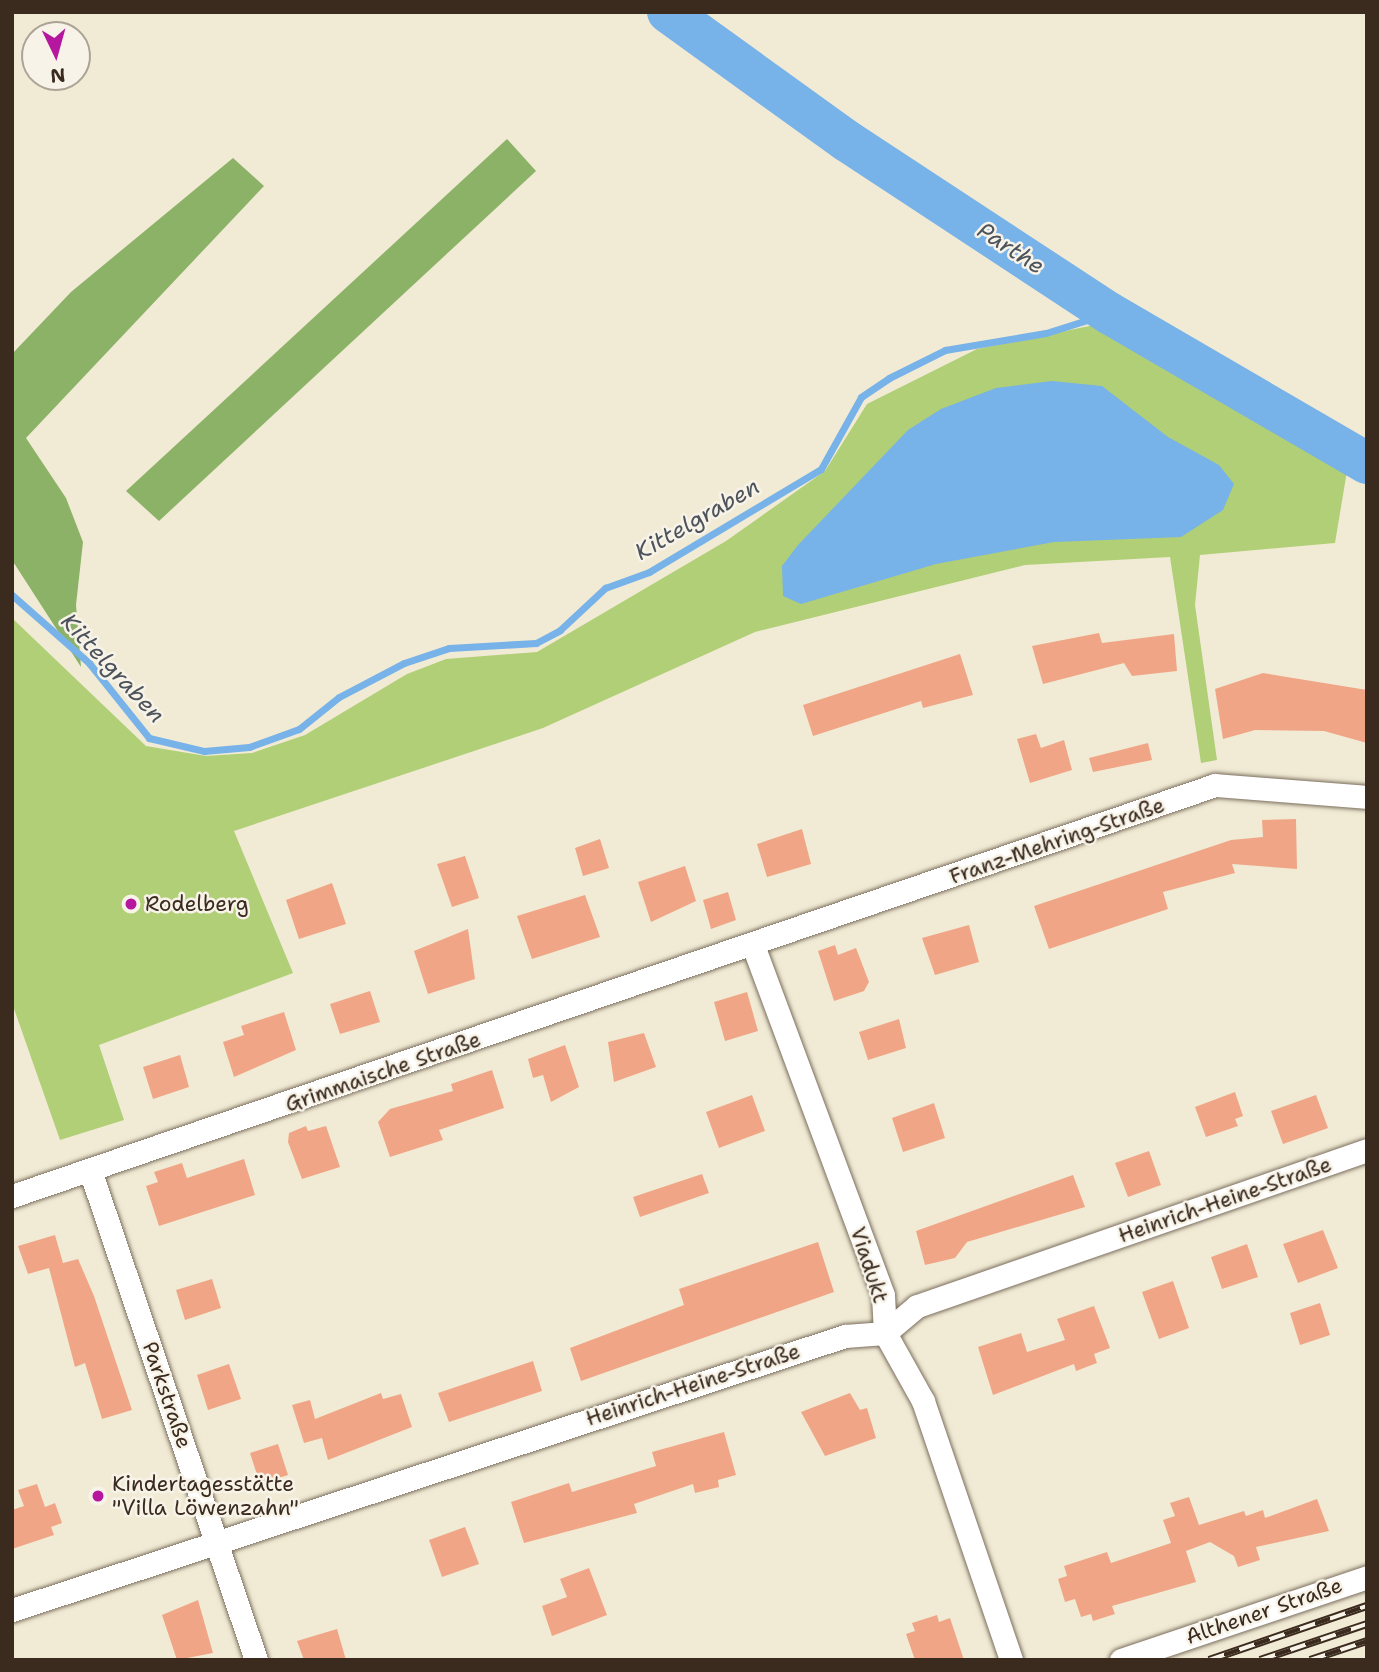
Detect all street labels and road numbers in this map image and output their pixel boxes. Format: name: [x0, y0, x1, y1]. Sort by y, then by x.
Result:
street label: Franz-Mehring-Straße: [946, 792, 1168, 890]
street label: Grimmaische Straße: [282, 1027, 484, 1117]
street label: Heinrich-Heine-Straße: [1115, 1152, 1335, 1248]
street label: Viadukt: [845, 1224, 893, 1306]
street label: Parkstraße: [137, 1338, 197, 1452]
street label: Heinrich-Heine-Straße: [583, 1338, 803, 1432]
street label: Althener Straße: [1183, 1572, 1345, 1650]

